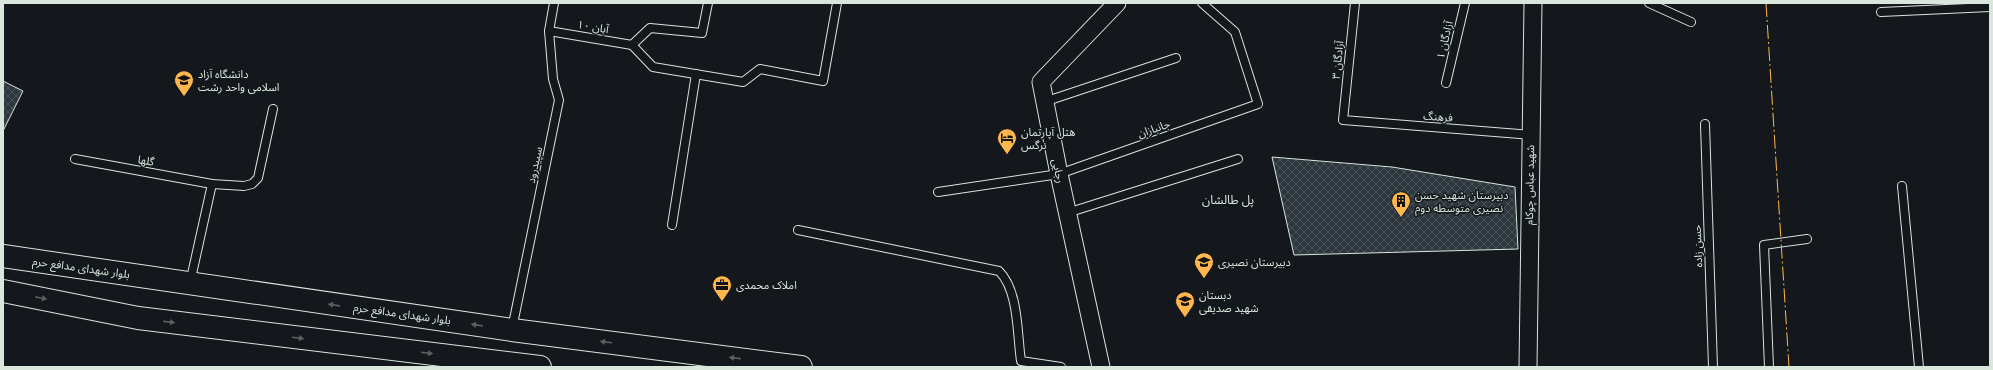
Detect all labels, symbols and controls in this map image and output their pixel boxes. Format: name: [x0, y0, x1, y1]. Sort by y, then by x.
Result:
street label: آبان ۱۰: [576, 18, 610, 36]
street label: آزادگان ۱: [1434, 19, 1456, 60]
street label: آزادگان ۳: [1330, 39, 1347, 80]
place label: دانشگاه آزاد اسلامی واحد رشت: [198, 68, 280, 94]
school or university icon: دانشگاه آزاد اسلامی واحد رشت: [173, 69, 195, 97]
street label: فرهنگ: [1423, 109, 1453, 125]
street label: جانبازان: [1136, 117, 1172, 141]
place label: هتل آپارتمان نرگس: [1021, 126, 1075, 152]
hotel icon: هتل آپارتمان نرگس: [996, 127, 1018, 155]
street label: شهید عباس چوکام: [1523, 144, 1538, 225]
street label: سپیدرود: [525, 145, 546, 185]
street label: گلها: [137, 153, 156, 169]
street label: رجایی: [1049, 158, 1067, 184]
place label: دبیرستان شهید حسن نصیری متوسطه دوم: [1415, 189, 1508, 216]
building icon: دبیرستان شهید حسن نصیری متوسطه دوم: [1390, 190, 1412, 218]
district label: پل طالشان: [1202, 193, 1254, 208]
street label: حسن زاده: [1691, 224, 1705, 268]
school or university icon: دبیرستان نصیری: [1193, 251, 1215, 279]
street label: بلوار شهدای مدافع حرم: [31, 255, 131, 282]
place label: دبیرستان نصیری: [1218, 256, 1291, 269]
office icon: املاک محمدی: [711, 274, 733, 302]
place label: املاک محمدی: [736, 279, 797, 292]
place label: دبستان شهید صدیقی: [1199, 289, 1259, 315]
school or university icon: دبستان شهید صدیقی: [1174, 290, 1196, 318]
one-way arrow: [35, 296, 47, 302]
street label: بلوار شهدای مدافع حرم: [352, 301, 452, 328]
one-way arrow: [328, 302, 340, 308]
one-way arrow: [163, 319, 175, 325]
one-way arrow: [471, 322, 483, 328]
one-way arrow: [292, 335, 304, 341]
one-way arrow: [600, 339, 612, 345]
one-way arrow: [421, 350, 433, 356]
one-way arrow: [729, 355, 741, 362]

